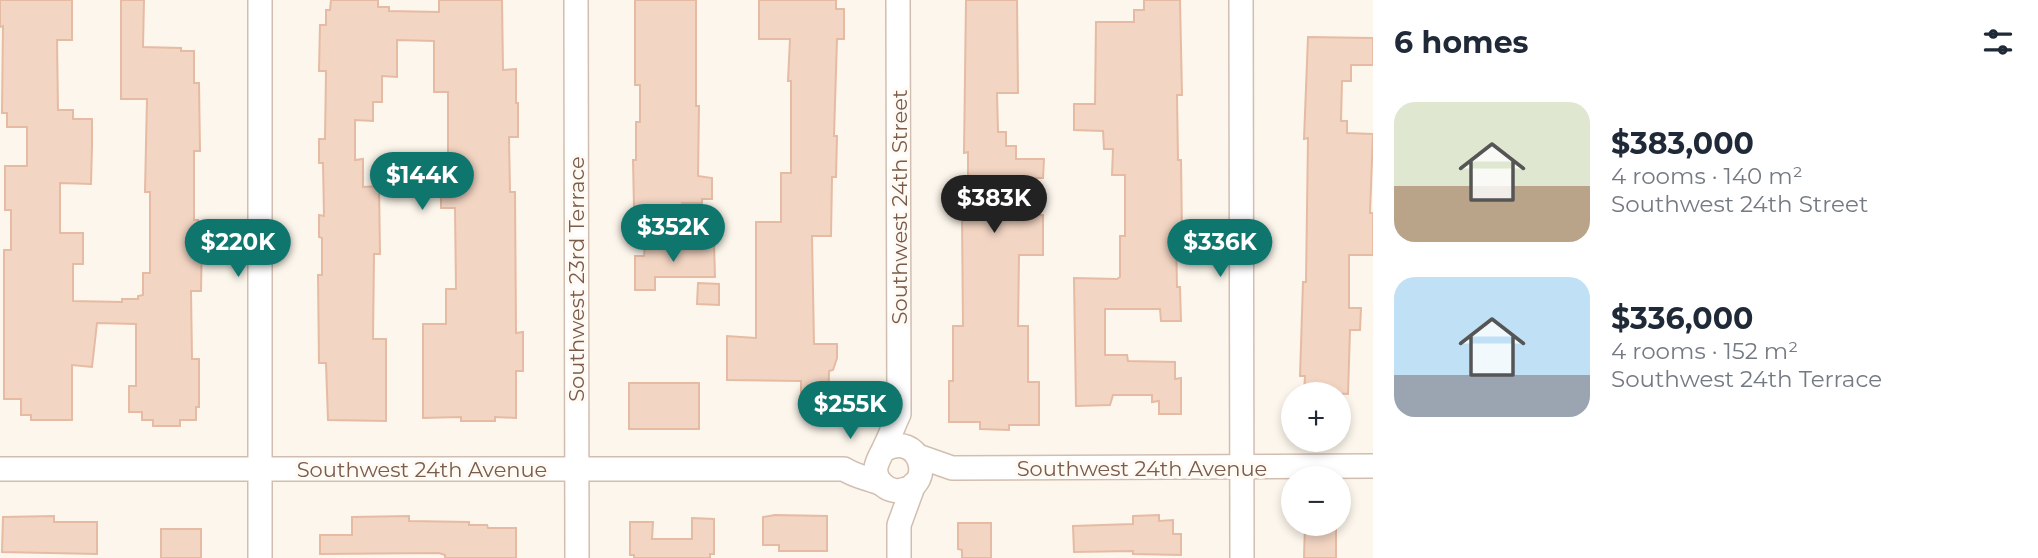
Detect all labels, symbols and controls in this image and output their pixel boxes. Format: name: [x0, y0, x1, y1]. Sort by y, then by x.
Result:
icon: filters: [1979, 23, 2017, 61]
text: 6 homes: [1394, 24, 1529, 61]
street label: Southwest 24th Street: [887, 90, 912, 324]
text: $383,000: [1611, 125, 1754, 162]
icon: home: [1450, 130, 1534, 214]
pin: $144K: [373, 152, 471, 212]
street label: Southwest 23rd Terrace: [564, 156, 589, 402]
text: $144K: [386, 161, 458, 189]
text: 4 rooms · 140 m²: [1611, 162, 1803, 190]
pin: $383K: [945, 176, 1043, 235]
text: $383K: [957, 184, 1031, 212]
text: Southwest 24th Street: [1611, 190, 1868, 218]
pin: $352K: [624, 204, 722, 264]
text: $352K: [637, 213, 709, 241]
pin: $220K: [189, 219, 287, 279]
pin: $336K: [1171, 219, 1269, 279]
text: $220K: [201, 228, 275, 256]
text: $336K: [1183, 228, 1257, 256]
text: $336,000: [1611, 300, 1753, 337]
icon: home: [1450, 305, 1534, 389]
text: 4 rooms · 152 m²: [1611, 337, 1798, 365]
text: Southwest 24th Terrace: [1611, 365, 1882, 393]
pin: $255K: [801, 382, 899, 441]
map controls: [1281, 382, 1351, 536]
button: +: [1281, 382, 1351, 452]
text: $255K: [814, 390, 886, 418]
street label: Southwest 24th Avenue: [1017, 456, 1267, 481]
street label: Southwest 24th Avenue: [297, 457, 547, 482]
button: −: [1281, 466, 1351, 536]

